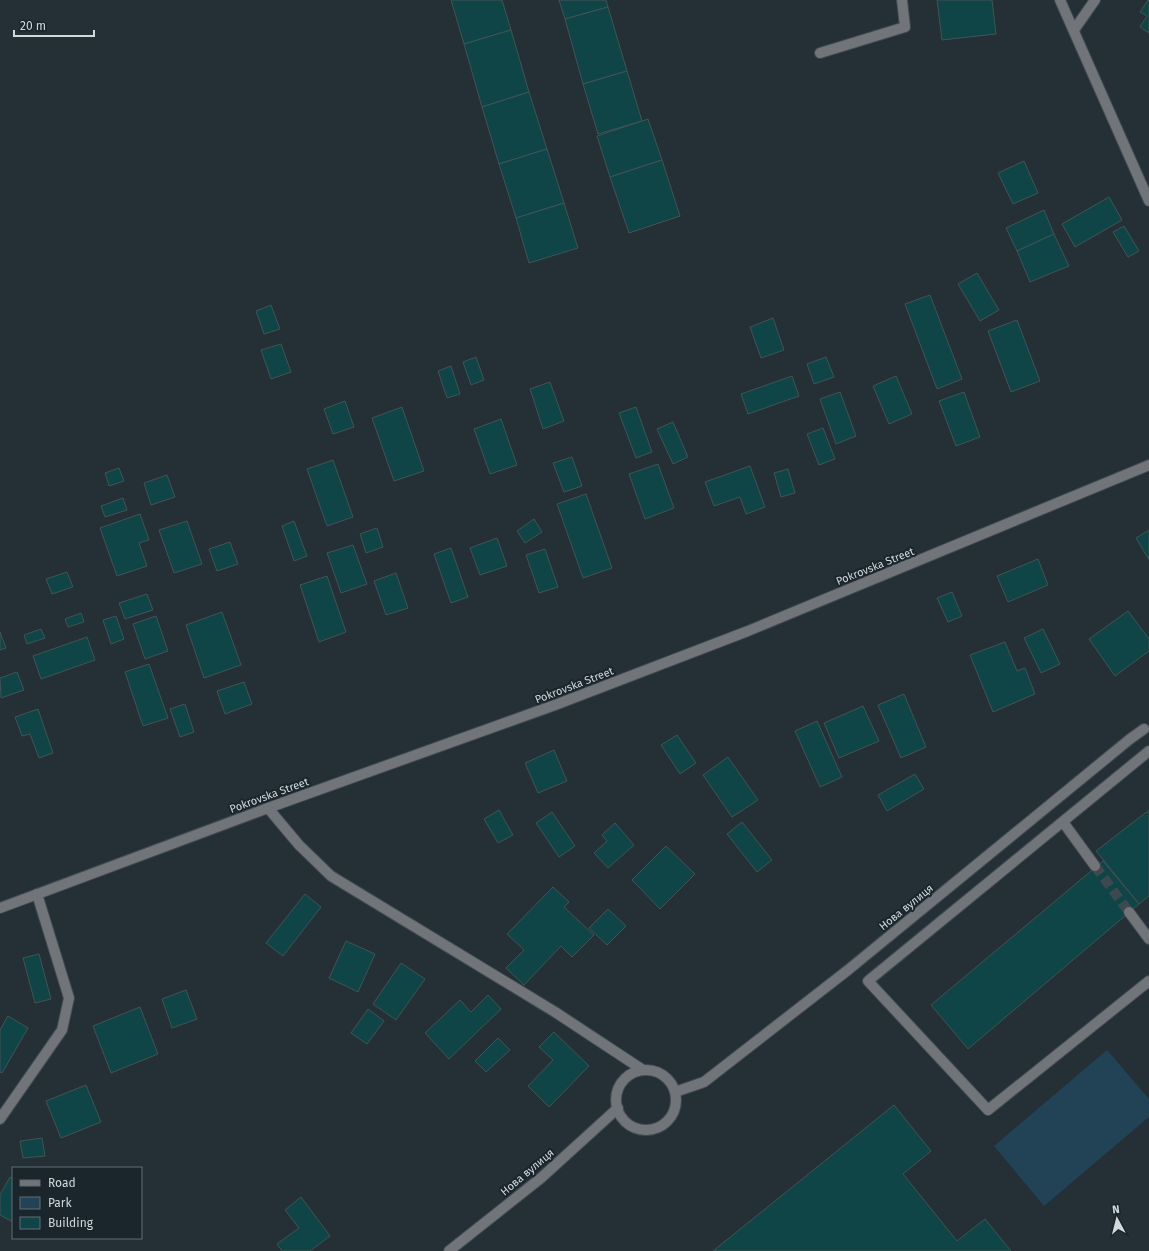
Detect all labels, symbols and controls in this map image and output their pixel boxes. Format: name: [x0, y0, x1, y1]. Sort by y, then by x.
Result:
scale bar: [14, 12, 94, 38]
text: 20 m: [20, 19, 46, 33]
street label: Pokrovska Street: [834, 545, 916, 588]
street label: Pokrovska Street: [533, 664, 615, 706]
street label: Pokrovska Street: [228, 775, 310, 816]
street label: Нова вулиця: [877, 882, 936, 933]
street label: Нова вулиця: [498, 1146, 557, 1198]
legend: [12, 1167, 142, 1239]
text: Road: [48, 1176, 76, 1190]
text: Park: [48, 1196, 72, 1210]
north arrow: [1097, 1199, 1137, 1239]
text: N: [1111, 1203, 1120, 1216]
text: Building: [48, 1216, 94, 1230]

